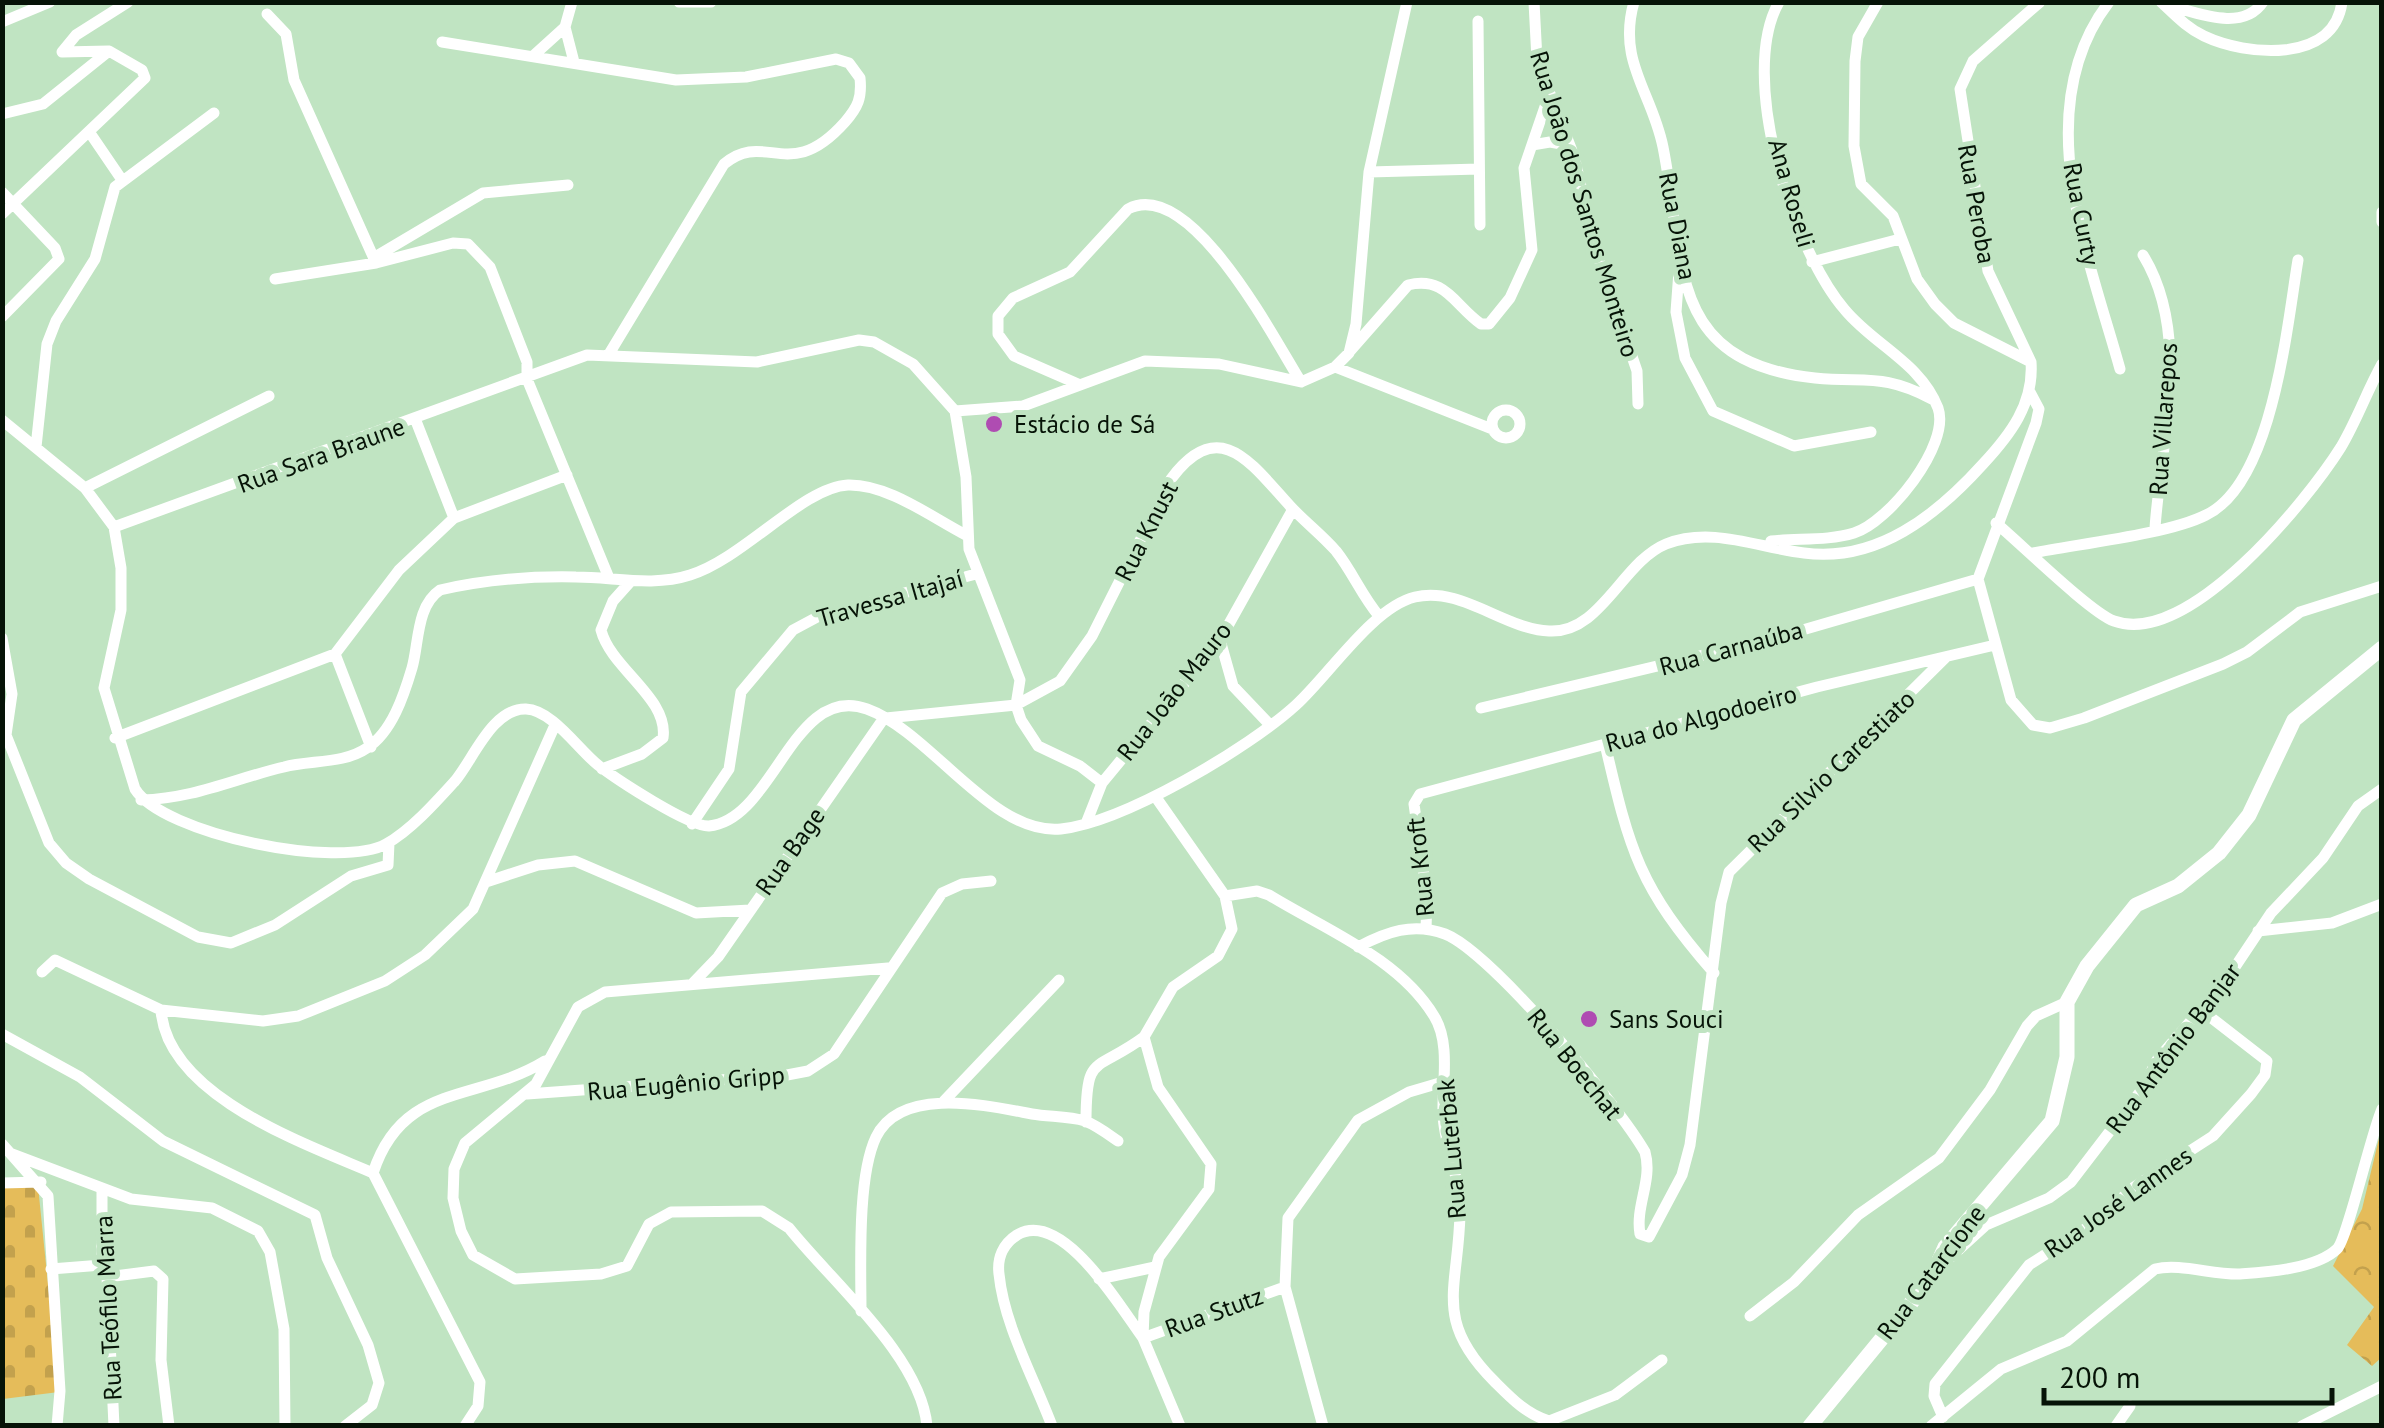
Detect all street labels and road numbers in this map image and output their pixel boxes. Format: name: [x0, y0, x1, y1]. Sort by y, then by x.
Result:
street label: Rua João dos Santos Monteiro: [1523, 47, 1647, 361]
street label: Ana Roseli: [1761, 135, 1823, 251]
street label: Rua Peroba: [1951, 142, 2003, 266]
street label: Rua Curty: [2056, 160, 2108, 268]
street label: Rua Diana: [1652, 170, 1704, 282]
street label: Rua Villarepos: [2142, 342, 2184, 496]
street label: Rua Sara Braune: [233, 410, 409, 500]
street label: Rua Knust: [1107, 475, 1185, 586]
street label: Travessa Itajaí: [813, 562, 967, 634]
street label: Rua Carnaúba: [1656, 613, 1806, 683]
street label: Rua João Mauro: [1110, 615, 1238, 767]
street label: Rua do Algodoeiro: [1602, 677, 1800, 759]
street label: Rua Silvio Carestiato: [1741, 683, 1921, 859]
street label: Rua Bage: [748, 801, 832, 901]
street label: Rua Kroft: [1399, 815, 1441, 918]
street label: Rua Antônio Banjar: [2099, 956, 2248, 1139]
street label: Rua Boechat: [1521, 1002, 1630, 1126]
street label: Rua Eugênio Gripp: [586, 1058, 786, 1108]
street label: Rua Luterbak: [1429, 1078, 1473, 1220]
street label: Rua José Lannes: [2038, 1139, 2198, 1265]
street label: Rua Catarcione: [1870, 1198, 1992, 1346]
street label: Rua Teófilo Marra: [87, 1215, 129, 1401]
street label: Rua Stutz: [1161, 1280, 1267, 1344]

